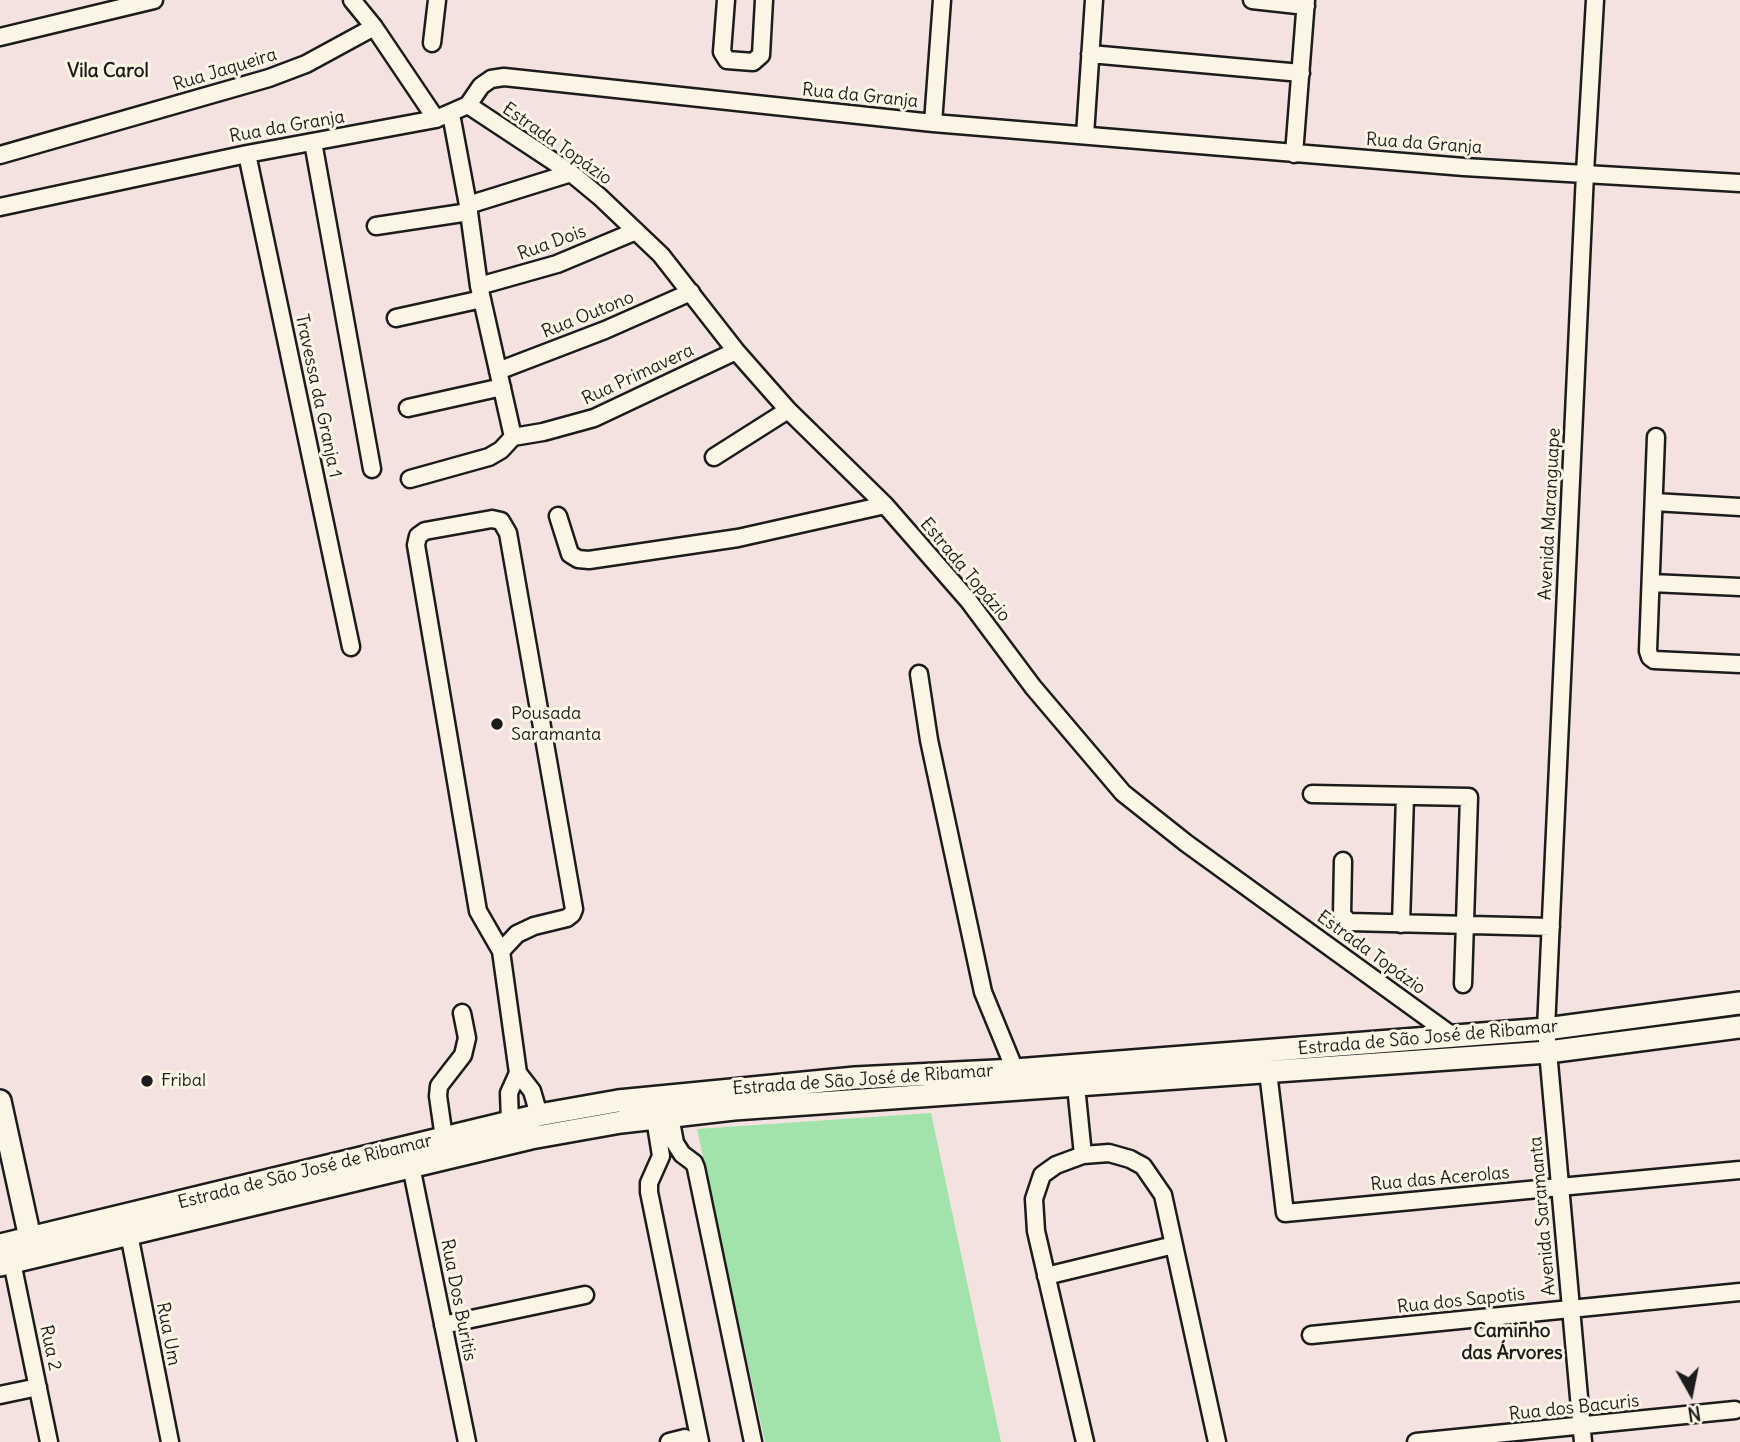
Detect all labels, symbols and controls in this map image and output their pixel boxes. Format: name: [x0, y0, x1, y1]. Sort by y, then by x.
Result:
street label: Rua Jaqueira: [171, 44, 279, 96]
district label: Vila Carol: [67, 61, 149, 83]
street label: Rua da Granja: [801, 79, 919, 113]
street label: Estrada Topázio: [498, 98, 616, 190]
street label: Rua da Granja: [228, 106, 346, 148]
street label: Rua da Granja: [1365, 129, 1483, 159]
street label: Rua Dois: [515, 221, 589, 265]
street label: Rua Outono: [539, 287, 637, 343]
street label: Travessa da Granja 1: [290, 312, 346, 480]
street label: Rua Primavera: [579, 340, 697, 410]
street label: Avenida Maranguape: [1535, 427, 1565, 601]
street label: Estrada Topázio: [915, 514, 1015, 626]
place label: Pousada Saramanta: [511, 703, 601, 746]
marker: Pousada Saramanta: [489, 716, 505, 732]
street label: Estrada Topázio: [1312, 906, 1430, 1000]
street label: Estrada de São José de Ribamar: [1297, 1016, 1559, 1060]
street label: Estrada de São José de Ribamar: [732, 1060, 994, 1100]
place label: Fribal: [161, 1070, 206, 1092]
marker: Fribal: [139, 1073, 155, 1089]
street label: Estrada de São José de Ribamar: [176, 1130, 434, 1214]
street label: Avenida Saramanta: [1525, 1135, 1561, 1297]
street label: Rua das Acerolas: [1370, 1162, 1510, 1196]
street label: Rua Dos Buritis: [436, 1237, 480, 1363]
street label: Rua dos Sapotis: [1396, 1284, 1526, 1318]
street label: Rua Um: [151, 1300, 185, 1368]
district label: Caminho das Árvores: [1461, 1321, 1563, 1365]
street label: Rua 2: [35, 1323, 65, 1373]
north arrow: [1656, 1358, 1726, 1428]
street label: Rua dos Bacuris: [1508, 1390, 1640, 1426]
text: N: [1686, 1401, 1703, 1427]

